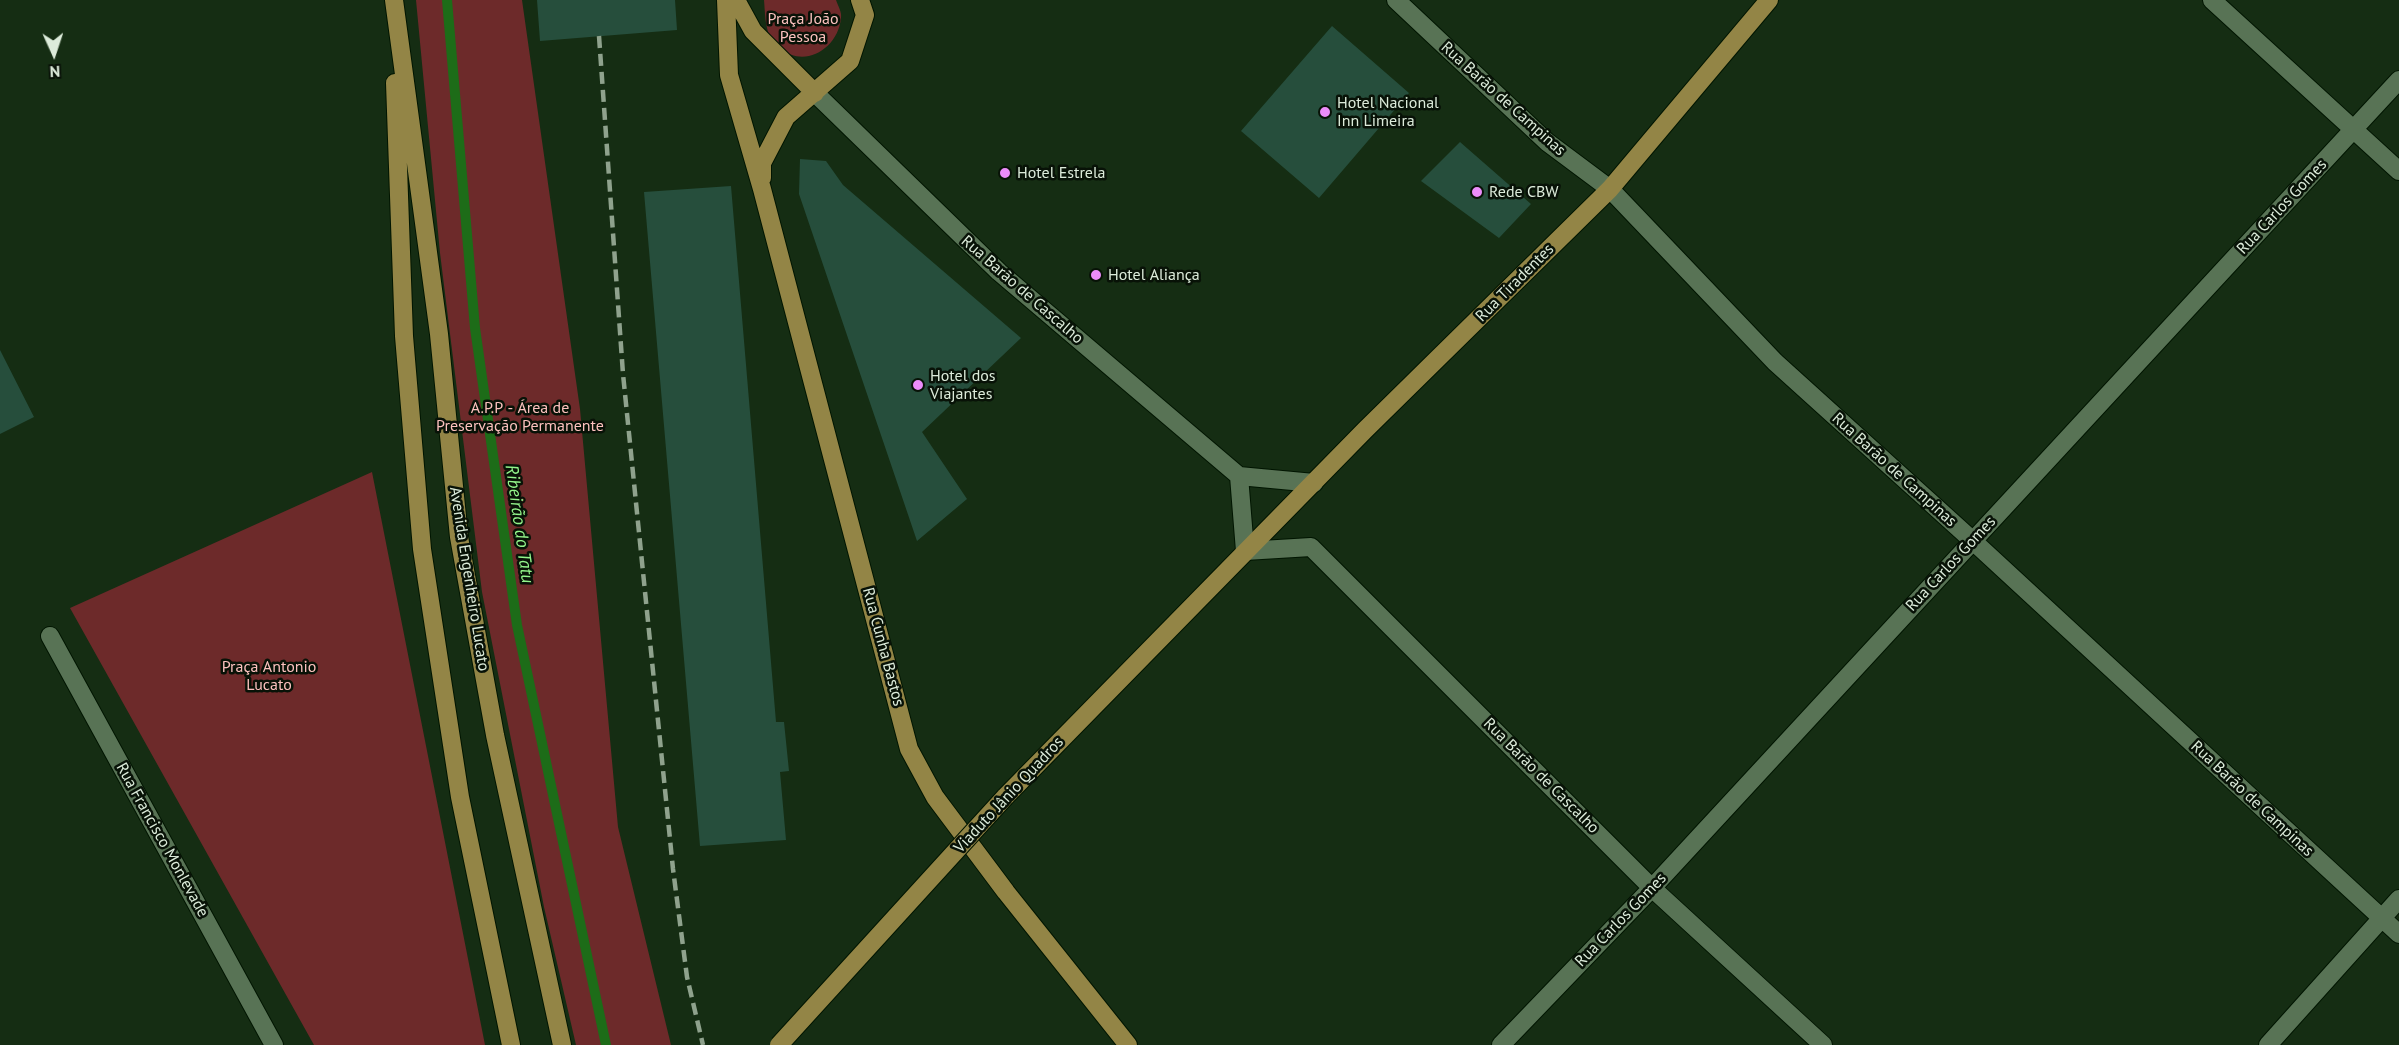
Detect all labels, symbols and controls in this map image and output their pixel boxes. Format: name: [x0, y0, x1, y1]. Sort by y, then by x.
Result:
park label: Praça João Pessoa: [768, 9, 838, 47]
north arrow: [24, 24, 84, 84]
street label: Rua Barão de Campinas: [1437, 38, 1569, 160]
text: N: [49, 62, 61, 82]
place label: Hotel Nacional Inn Limeira: [1337, 93, 1439, 131]
marker: Hotel Nacional Inn Limeira: [1318, 105, 1332, 119]
street label: Rua Carlos Gomes: [2233, 156, 2331, 258]
place label: Hotel Estrela: [1017, 163, 1106, 183]
marker: Hotel Estrela: [998, 166, 1012, 180]
place label: Rede CBW: [1489, 182, 1559, 202]
marker: Rede CBW: [1470, 185, 1484, 199]
street label: Rua Barão de Cascalho: [957, 232, 1087, 348]
street label: Rua Tiradentes: [1472, 240, 1558, 326]
place label: Hotel Aliança: [1108, 265, 1200, 285]
marker: Hotel Aliança: [1089, 268, 1103, 282]
place label: Hotel dos Viajantes: [930, 366, 996, 404]
marker: Hotel dos Viajantes: [911, 378, 925, 392]
park label: A.P.P - Área de Preservação Permanente: [436, 398, 604, 436]
street label: Rua Barão de Campinas: [1828, 409, 1960, 531]
water label: Ribeirão do Tatu: [500, 463, 538, 585]
street label: Avenida Engenheiro Lucato: [445, 486, 493, 672]
street label: Rua Carlos Gomes: [1902, 513, 2000, 615]
street label: Rua Cunha Bastos: [858, 586, 908, 708]
park label: Praça Antonio Lucato: [222, 657, 316, 695]
street label: Rua Barão de Cascalho: [1479, 714, 1603, 838]
street label: Viaduto Jânio Quadros: [950, 733, 1068, 857]
street label: Rua Barão de Campinas: [2187, 737, 2317, 861]
street label: Rua Francisco Monlevade: [112, 760, 212, 920]
street label: Rua Carlos Gomes: [1571, 869, 1671, 971]

